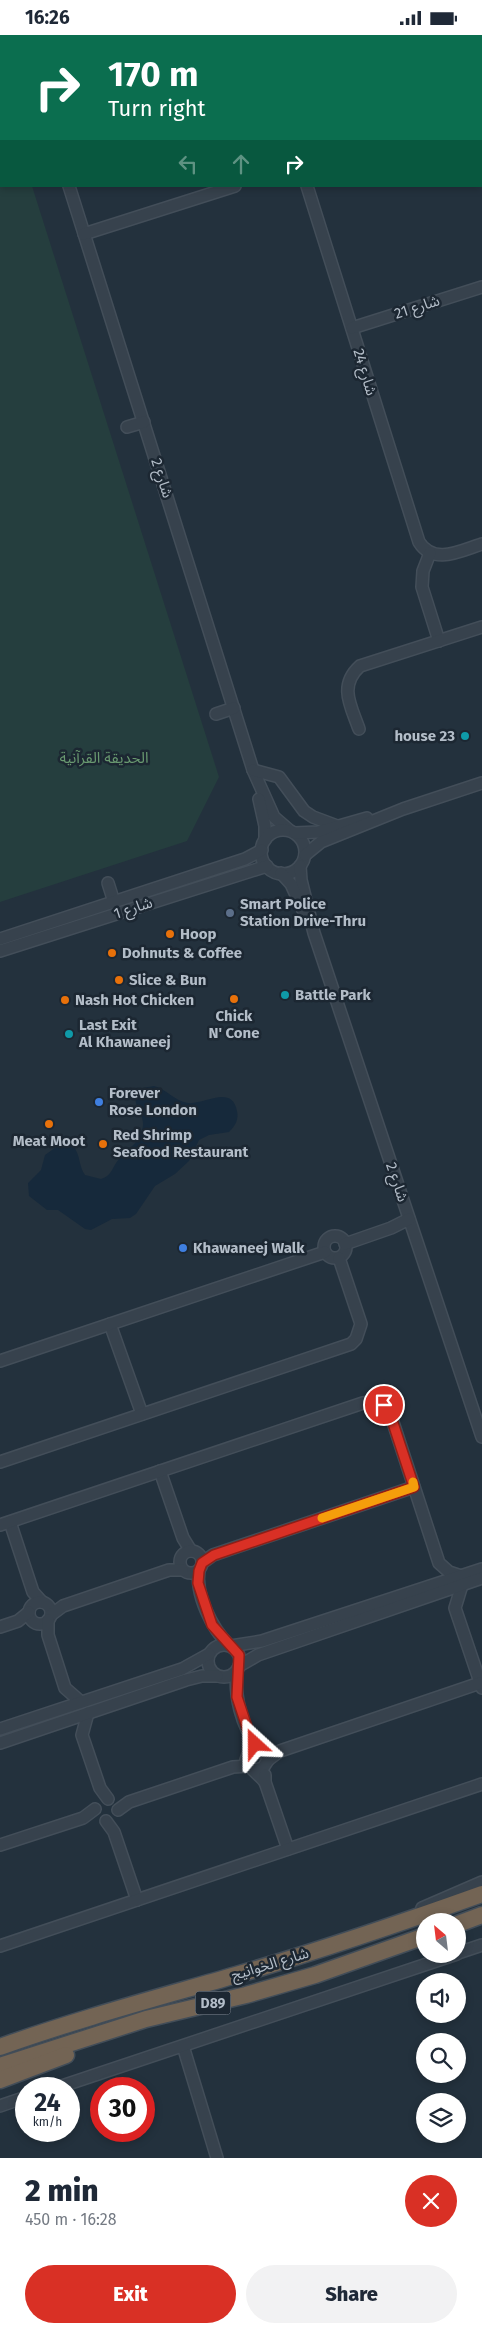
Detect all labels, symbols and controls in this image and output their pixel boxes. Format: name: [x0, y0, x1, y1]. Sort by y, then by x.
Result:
text: 16:26: [25, 6, 70, 29]
text: 170 m: [108, 53, 199, 95]
icon: right: [25, 55, 90, 120]
text: Turn right: [108, 95, 205, 122]
icon: left: [174, 150, 202, 178]
icon: ahead: [227, 150, 255, 178]
icon: right: [280, 150, 308, 178]
street label: شارع 21: [392, 291, 443, 326]
street label: شارع 24: [346, 346, 381, 399]
street label: شارع 2: [144, 456, 177, 501]
place label: house 23: [394, 727, 455, 745]
marker: house 23: [459, 730, 471, 742]
park label: الحديقة القرآنية: [59, 749, 149, 767]
street label: شارع 1: [111, 893, 156, 926]
place label: Smart Police Station Drive-Thru: [240, 895, 366, 930]
marker: Smart Police Station Drive-Thru: [224, 907, 236, 919]
place label: Hoop: [180, 925, 217, 943]
marker: Hoop: [164, 928, 176, 940]
place label: Dohnuts & Coffee: [122, 944, 242, 962]
marker: Dohnuts & Coffee: [106, 947, 118, 959]
place label: Slice & Bun: [129, 971, 206, 989]
marker: Slice & Bun: [113, 974, 125, 986]
place label: Battle Park: [295, 986, 372, 1004]
marker: Battle Park: [279, 989, 291, 1001]
place label: Nash Hot Chicken: [75, 991, 194, 1009]
marker: Chick N' Cone: [228, 993, 240, 1005]
marker: Nash Hot Chicken: [59, 994, 71, 1006]
place label: Chick N' Cone: [208, 1007, 260, 1042]
place label: Last Exit Al Khawaneej: [78, 1016, 171, 1051]
marker: Last Exit Al Khawaneej: [63, 1028, 75, 1040]
place label: Forever Rose London: [109, 1084, 197, 1119]
marker: Forever Rose London: [93, 1096, 105, 1108]
marker: Meat Moot: [43, 1118, 55, 1130]
place label: Red Shrimp Seafood Restaurant: [113, 1126, 249, 1161]
place label: Meat Moot: [13, 1132, 85, 1150]
marker: Red Shrimp Seafood Restaurant: [97, 1138, 109, 1150]
street label: شارع 2: [379, 1160, 412, 1205]
place label: Khawaneej Walk: [193, 1239, 305, 1257]
marker: Khawaneej Walk: [177, 1242, 189, 1254]
pin: [363, 1384, 405, 1426]
icon: arrive: [370, 1391, 398, 1419]
position arrow: [228, 1717, 280, 1769]
north arrow: [416, 1913, 466, 1963]
map controls: [416, 1913, 466, 2143]
street label: شارع الخوانيج: [229, 1944, 312, 1987]
button: sound: [416, 1973, 466, 2023]
road number: D89: [196, 1991, 230, 2015]
button: search: [416, 2033, 466, 2083]
speed limit sign: 30: [90, 2077, 155, 2142]
text: 24: [34, 2088, 61, 2118]
button: layers: [416, 2093, 466, 2143]
text: km/h: [33, 2115, 62, 2129]
text: 2 min: [25, 2173, 98, 2209]
button: close: [405, 2175, 457, 2227]
text: 450 m · 16:28: [25, 2210, 117, 2229]
button: Exit: [25, 2265, 236, 2323]
button: Share: [246, 2265, 457, 2323]

